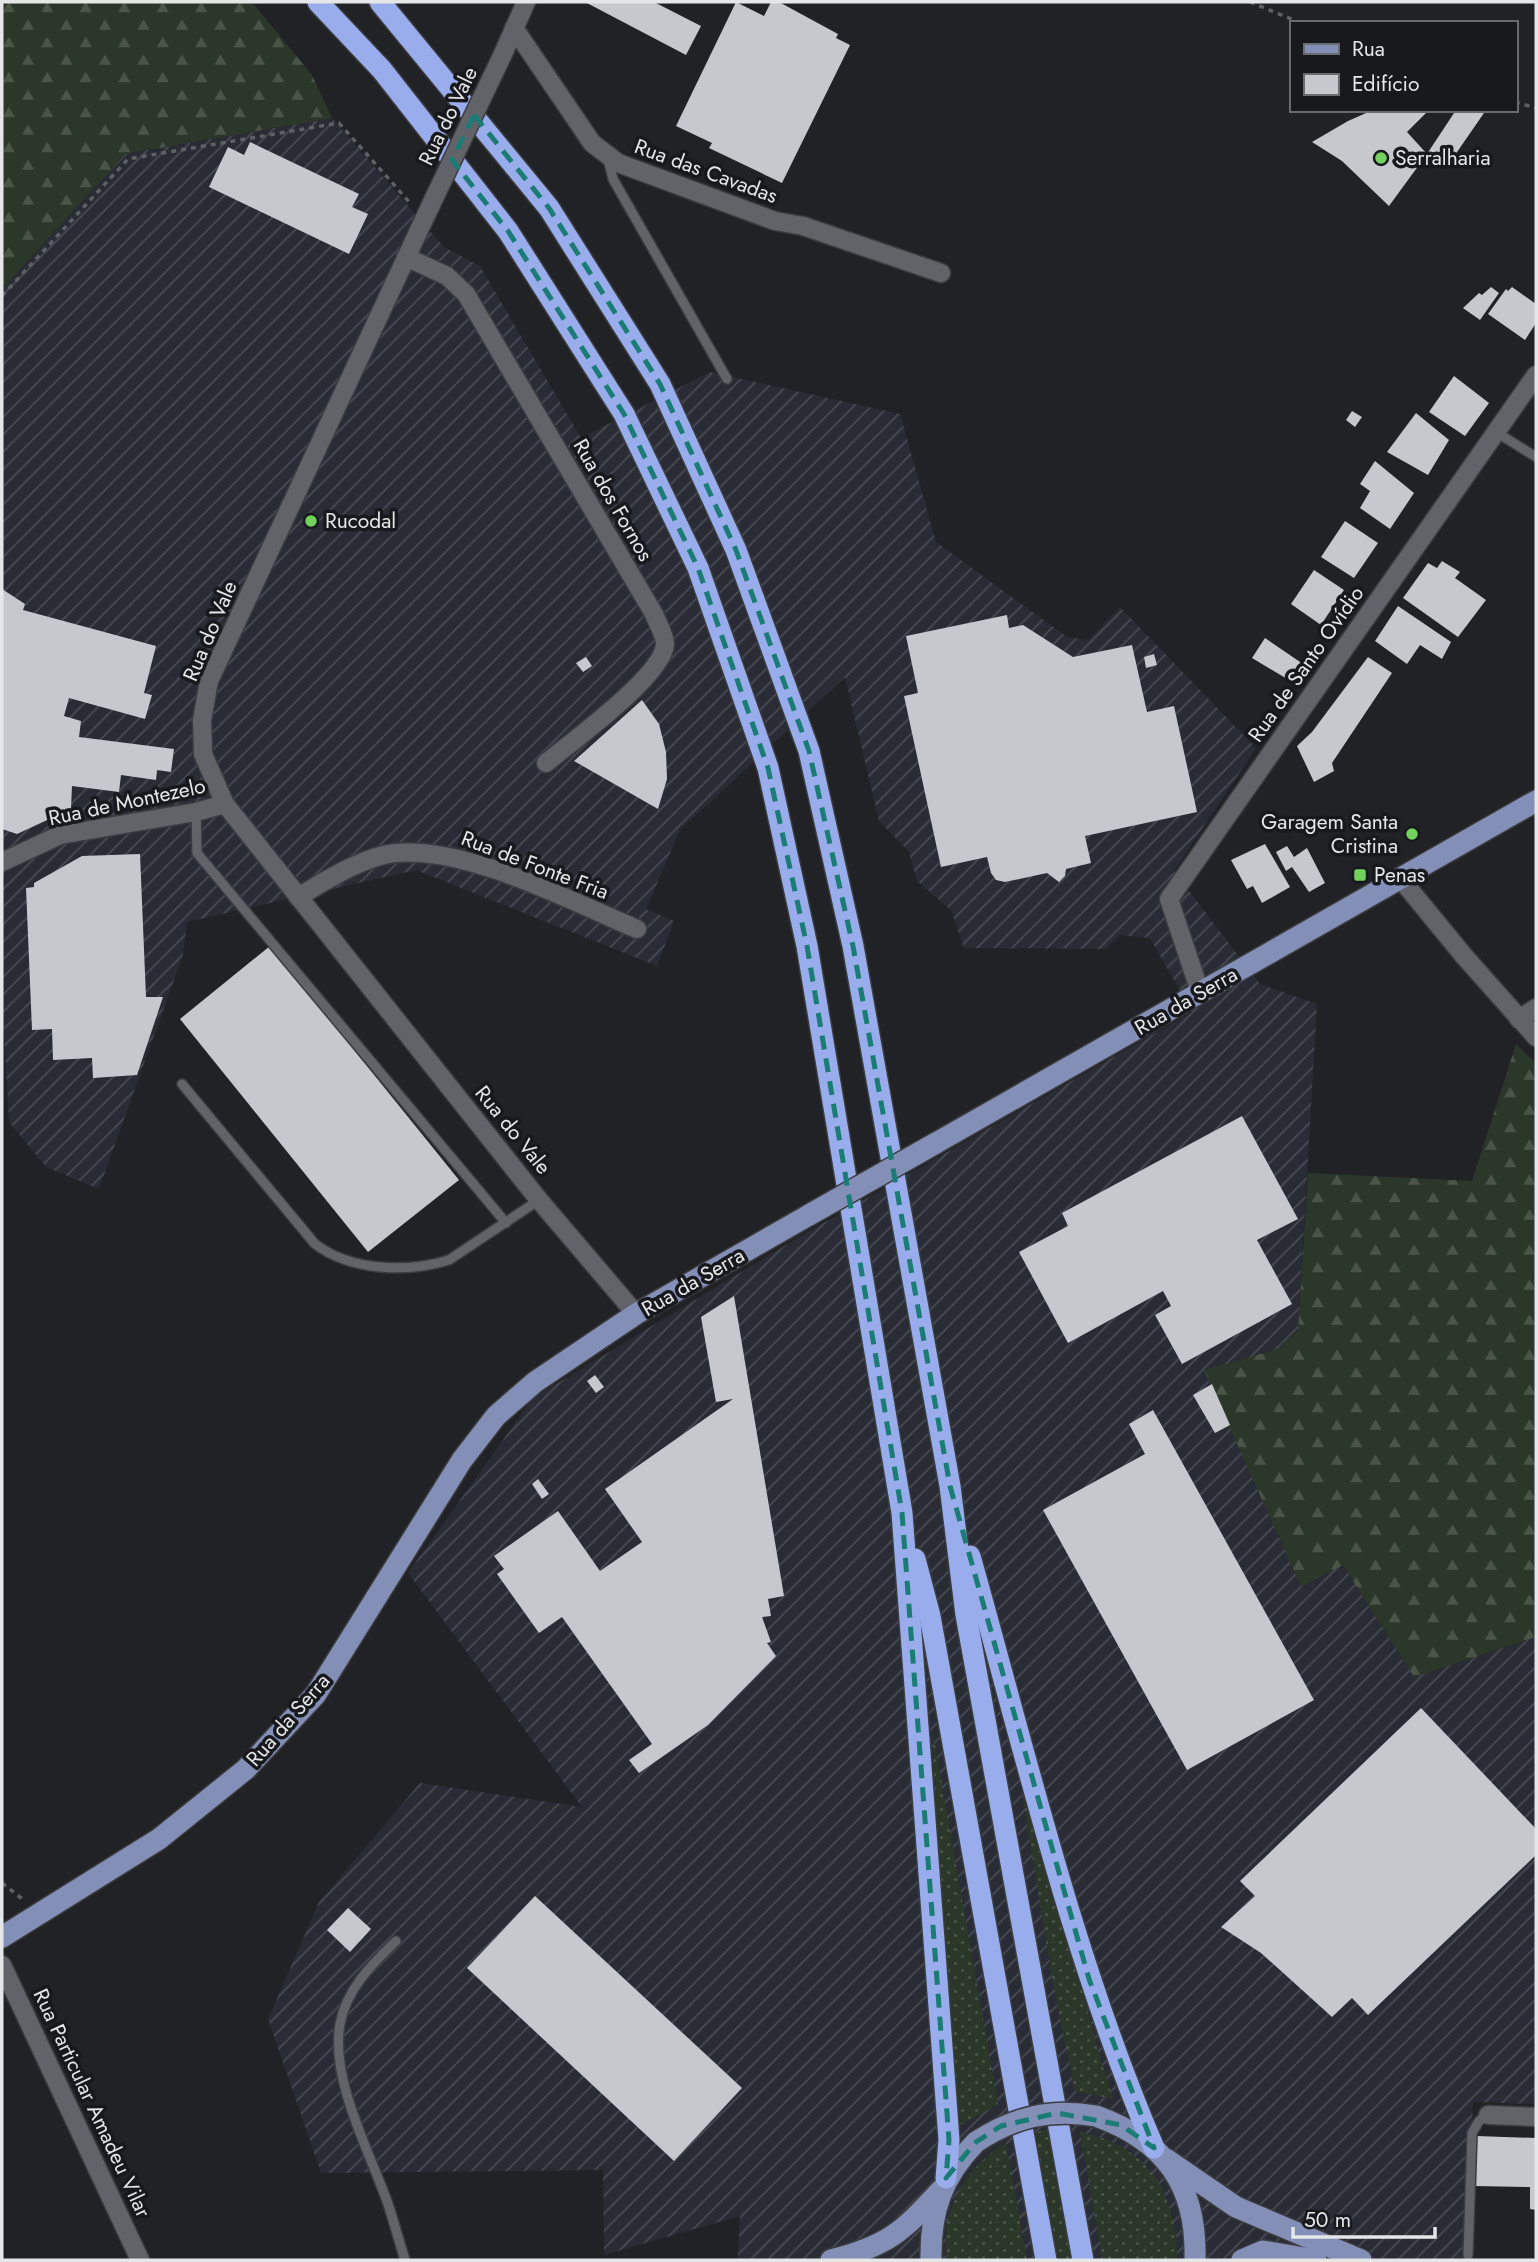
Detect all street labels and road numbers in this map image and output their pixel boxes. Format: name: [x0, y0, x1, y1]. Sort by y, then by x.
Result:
street label: Rua do Vale: [411, 61, 485, 170]
street label: Rua das Cavadas: [630, 131, 782, 211]
street label: Rua dos Fornos: [566, 433, 660, 567]
street label: Rua do Vale: [175, 576, 245, 686]
street label: Rua de Santo Ovídio: [1241, 580, 1371, 748]
street label: Rua de Montezelo: [46, 771, 208, 833]
street label: Rua de Fonte Fria: [457, 823, 613, 907]
street label: Rua da Serra: [1129, 959, 1243, 1043]
street label: Rua do Vale: [468, 1079, 558, 1181]
street label: Rua da Serra: [636, 1240, 750, 1324]
street label: Rua da Serra: [239, 1667, 337, 1773]
street label: Rua Particular Amadeu Vilar: [26, 1984, 159, 2223]

